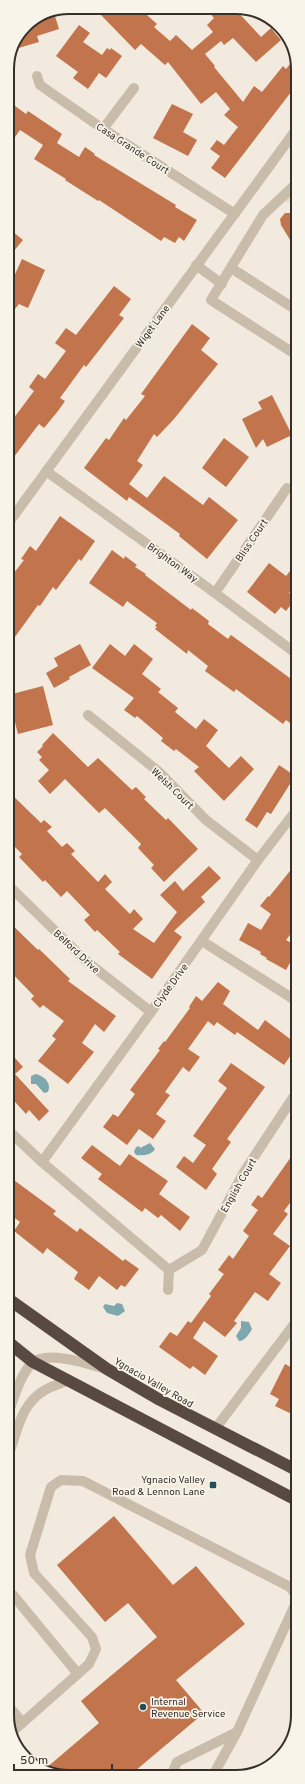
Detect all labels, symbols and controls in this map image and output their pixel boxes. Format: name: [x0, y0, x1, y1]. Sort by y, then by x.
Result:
street label: Casa Grande Court: [93, 121, 171, 178]
street label: Wiget Lane: [133, 303, 173, 351]
street label: Bliss Court: [233, 517, 271, 565]
street label: Brighton Way: [144, 540, 200, 586]
street label: Welsh Court: [148, 765, 196, 813]
street label: Belford Drive: [50, 927, 102, 977]
street label: Clyde Drive: [151, 961, 192, 1010]
street label: English Court: [218, 1156, 260, 1215]
street label: Ygnacio Valley Road: [111, 1355, 195, 1411]
place label: Ygnacio Valley Road & Lennon Lane: [112, 1474, 205, 1499]
marker: Ygnacio Valley Road & Lennon Lane: [208, 1480, 218, 1490]
place label: Internal Revenue Service: [151, 1696, 225, 1721]
marker: Internal Revenue Service: [138, 1702, 148, 1712]
scale bar: [14, 1746, 112, 1772]
text: 50 m: [20, 1753, 48, 1769]

